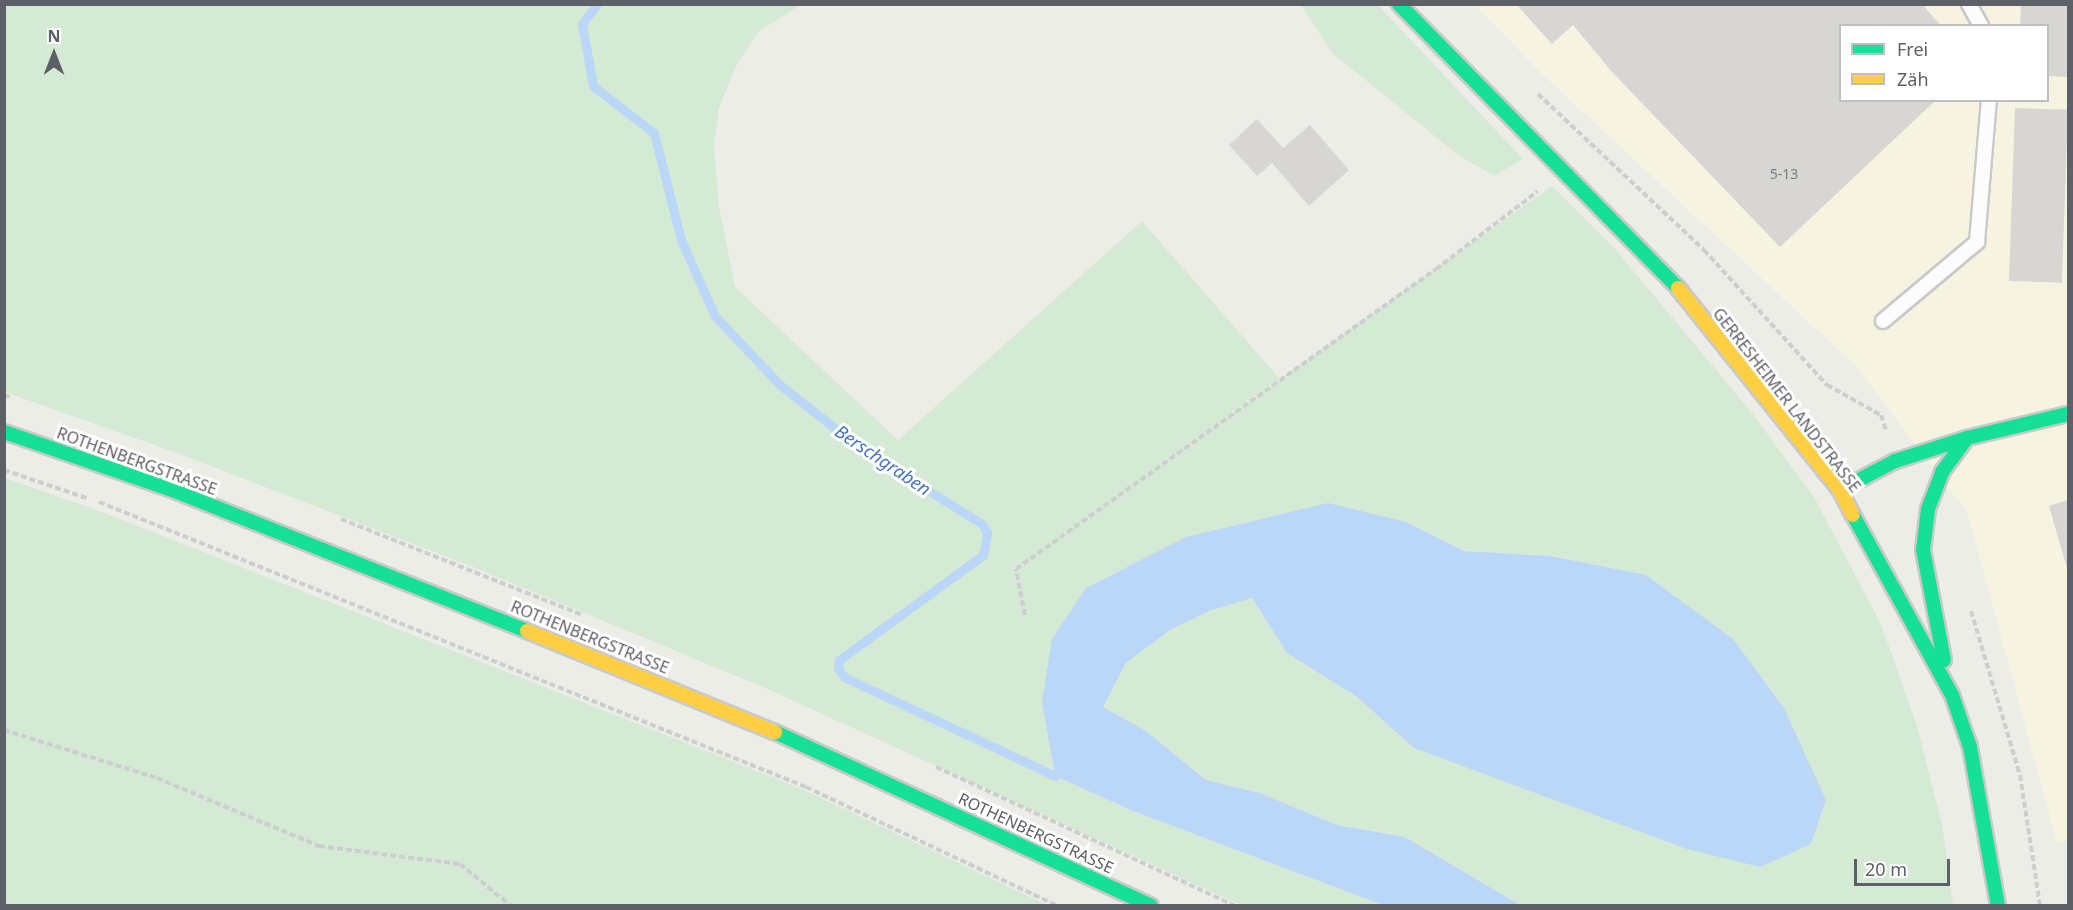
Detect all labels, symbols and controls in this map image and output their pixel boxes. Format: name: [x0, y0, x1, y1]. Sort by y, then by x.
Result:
north arrow: [24, 24, 84, 84]
legend: [1839, 24, 2049, 102]
text: N: [47, 25, 61, 47]
text: Frei: [1897, 37, 1928, 61]
text: Zäh: [1897, 67, 1929, 91]
house number: 5-13: [1770, 166, 1798, 182]
street label: GERRESHEIMER LANDSTRASSE: [1709, 304, 1865, 496]
water label: Berschgraben: [831, 420, 935, 500]
street label: ROTHENBERGSTRASSE: [54, 423, 220, 499]
street label: ROTHENBERGSTRASSE: [508, 596, 672, 678]
street label: ROTHENBERGSTRASSE: [955, 789, 1117, 877]
scale bar: [1857, 847, 1953, 885]
text: 20 m: [1865, 857, 1907, 881]

